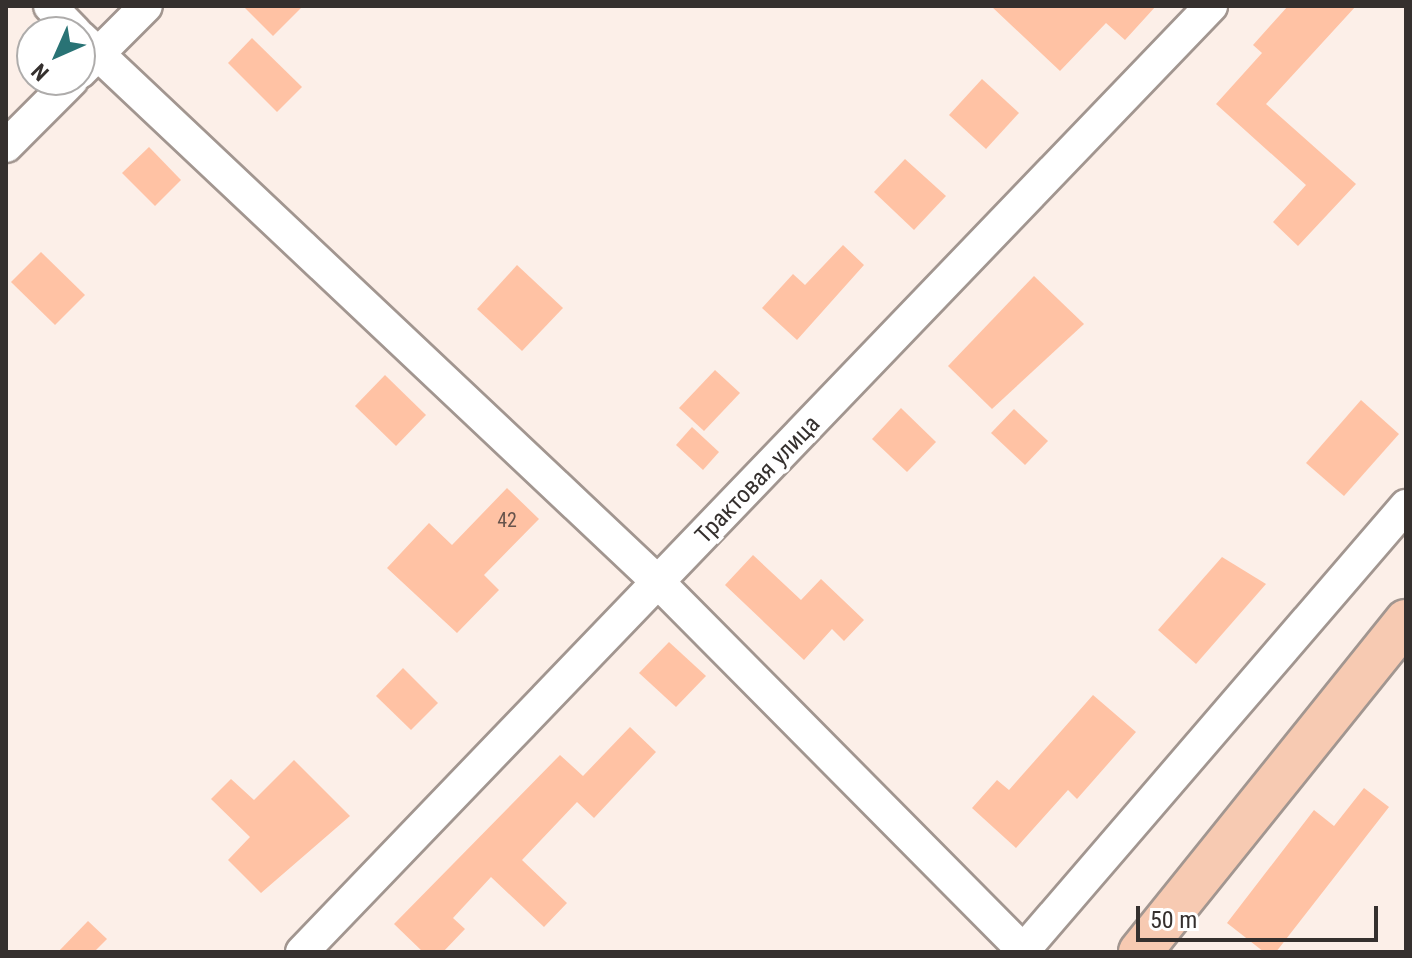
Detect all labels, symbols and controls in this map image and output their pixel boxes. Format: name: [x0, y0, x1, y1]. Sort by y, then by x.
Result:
north arrow: [16, 16, 96, 96]
text: N: [26, 58, 54, 86]
street label: Трактовая улица: [690, 410, 826, 550]
house number: 42: [497, 508, 517, 532]
scale bar: [1140, 890, 1382, 940]
text: 50 m: [1150, 906, 1197, 934]

